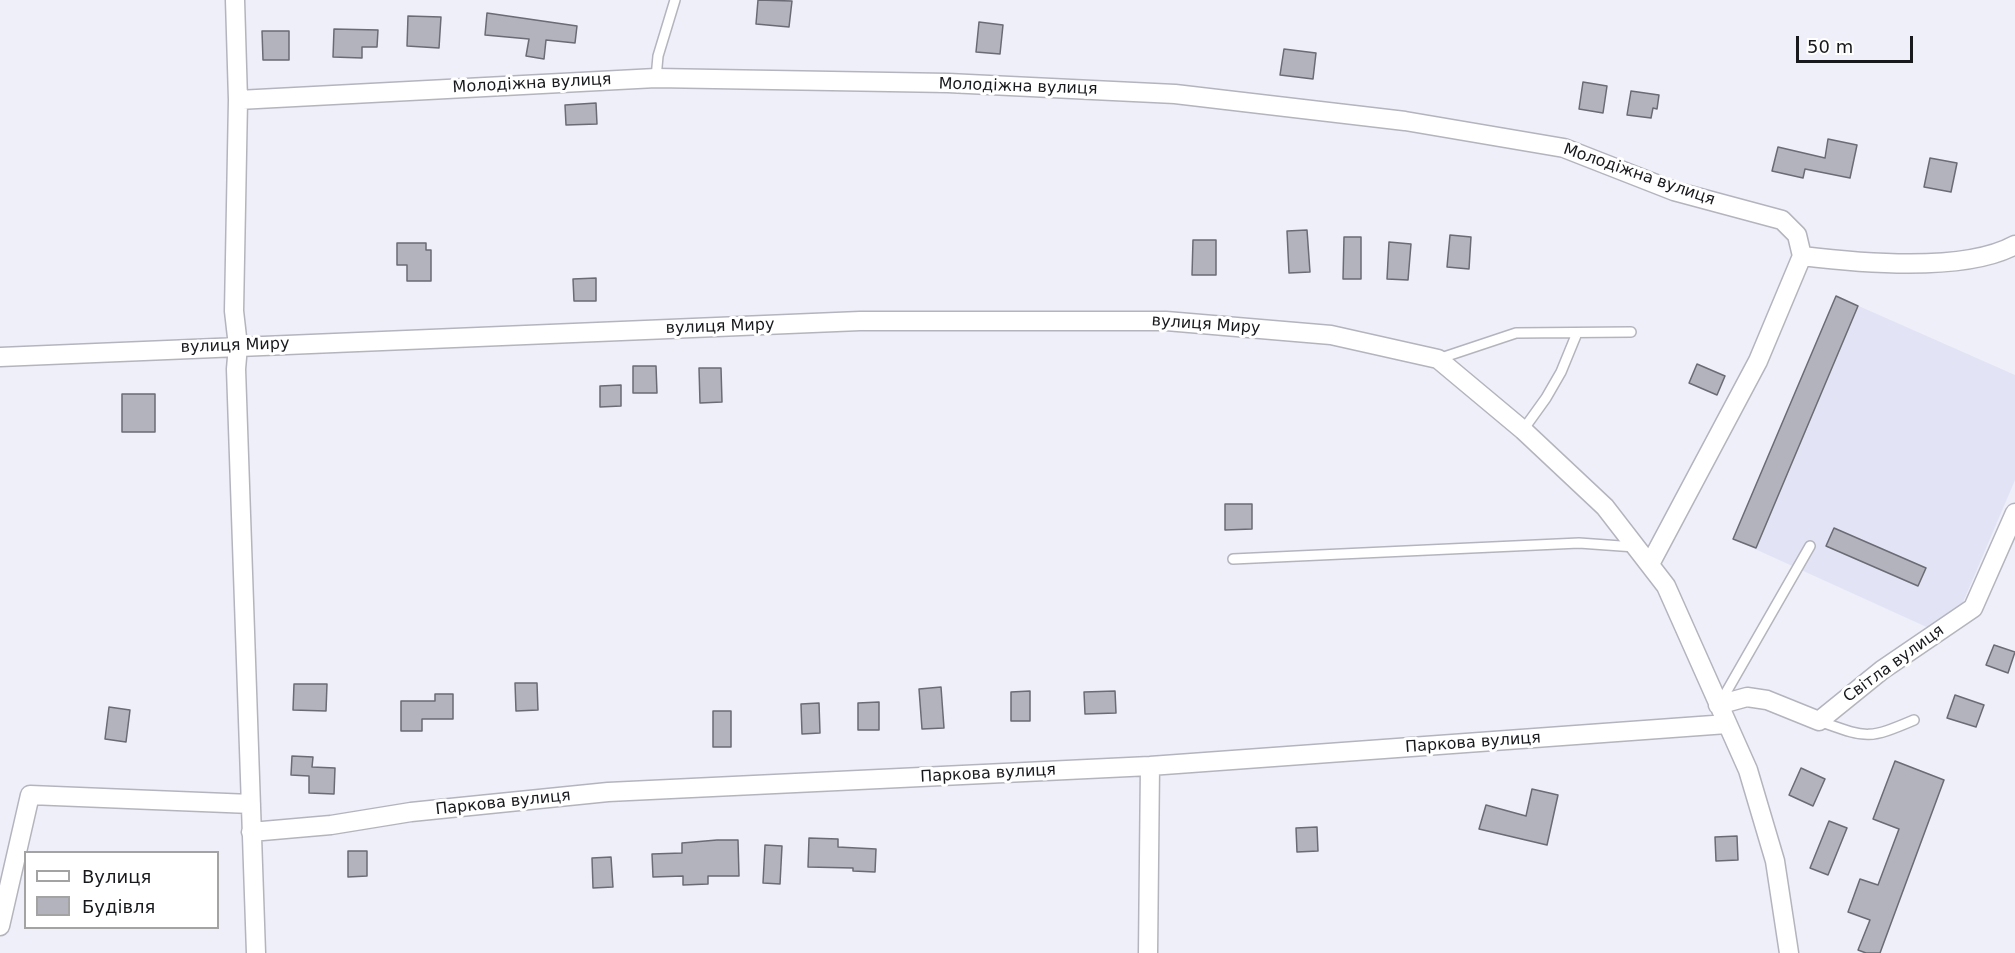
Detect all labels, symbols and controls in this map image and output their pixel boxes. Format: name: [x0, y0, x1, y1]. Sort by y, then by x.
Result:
scale bar: [1799, 24, 1916, 62]
text: 50 m: [1807, 36, 1853, 57]
street label: Молодіжна вулиця: [452, 70, 612, 98]
street label: Молодіжна вулиця: [938, 75, 1098, 99]
street label: Молодіжна вулиця: [1561, 140, 1717, 210]
street label: вулиця Миру: [1151, 312, 1261, 338]
street label: вулиця Миру: [665, 316, 775, 338]
street label: вулиця Миру: [180, 335, 290, 357]
street label: Світла вулиця: [1840, 621, 1948, 707]
street label: Паркова вулиця: [1405, 729, 1541, 757]
street label: Паркова вулиця: [920, 761, 1056, 787]
street label: Паркова вулиця: [434, 786, 572, 820]
legend: [24, 851, 219, 929]
text: Вулиця: [82, 866, 151, 887]
text: Будівля: [82, 896, 155, 917]

